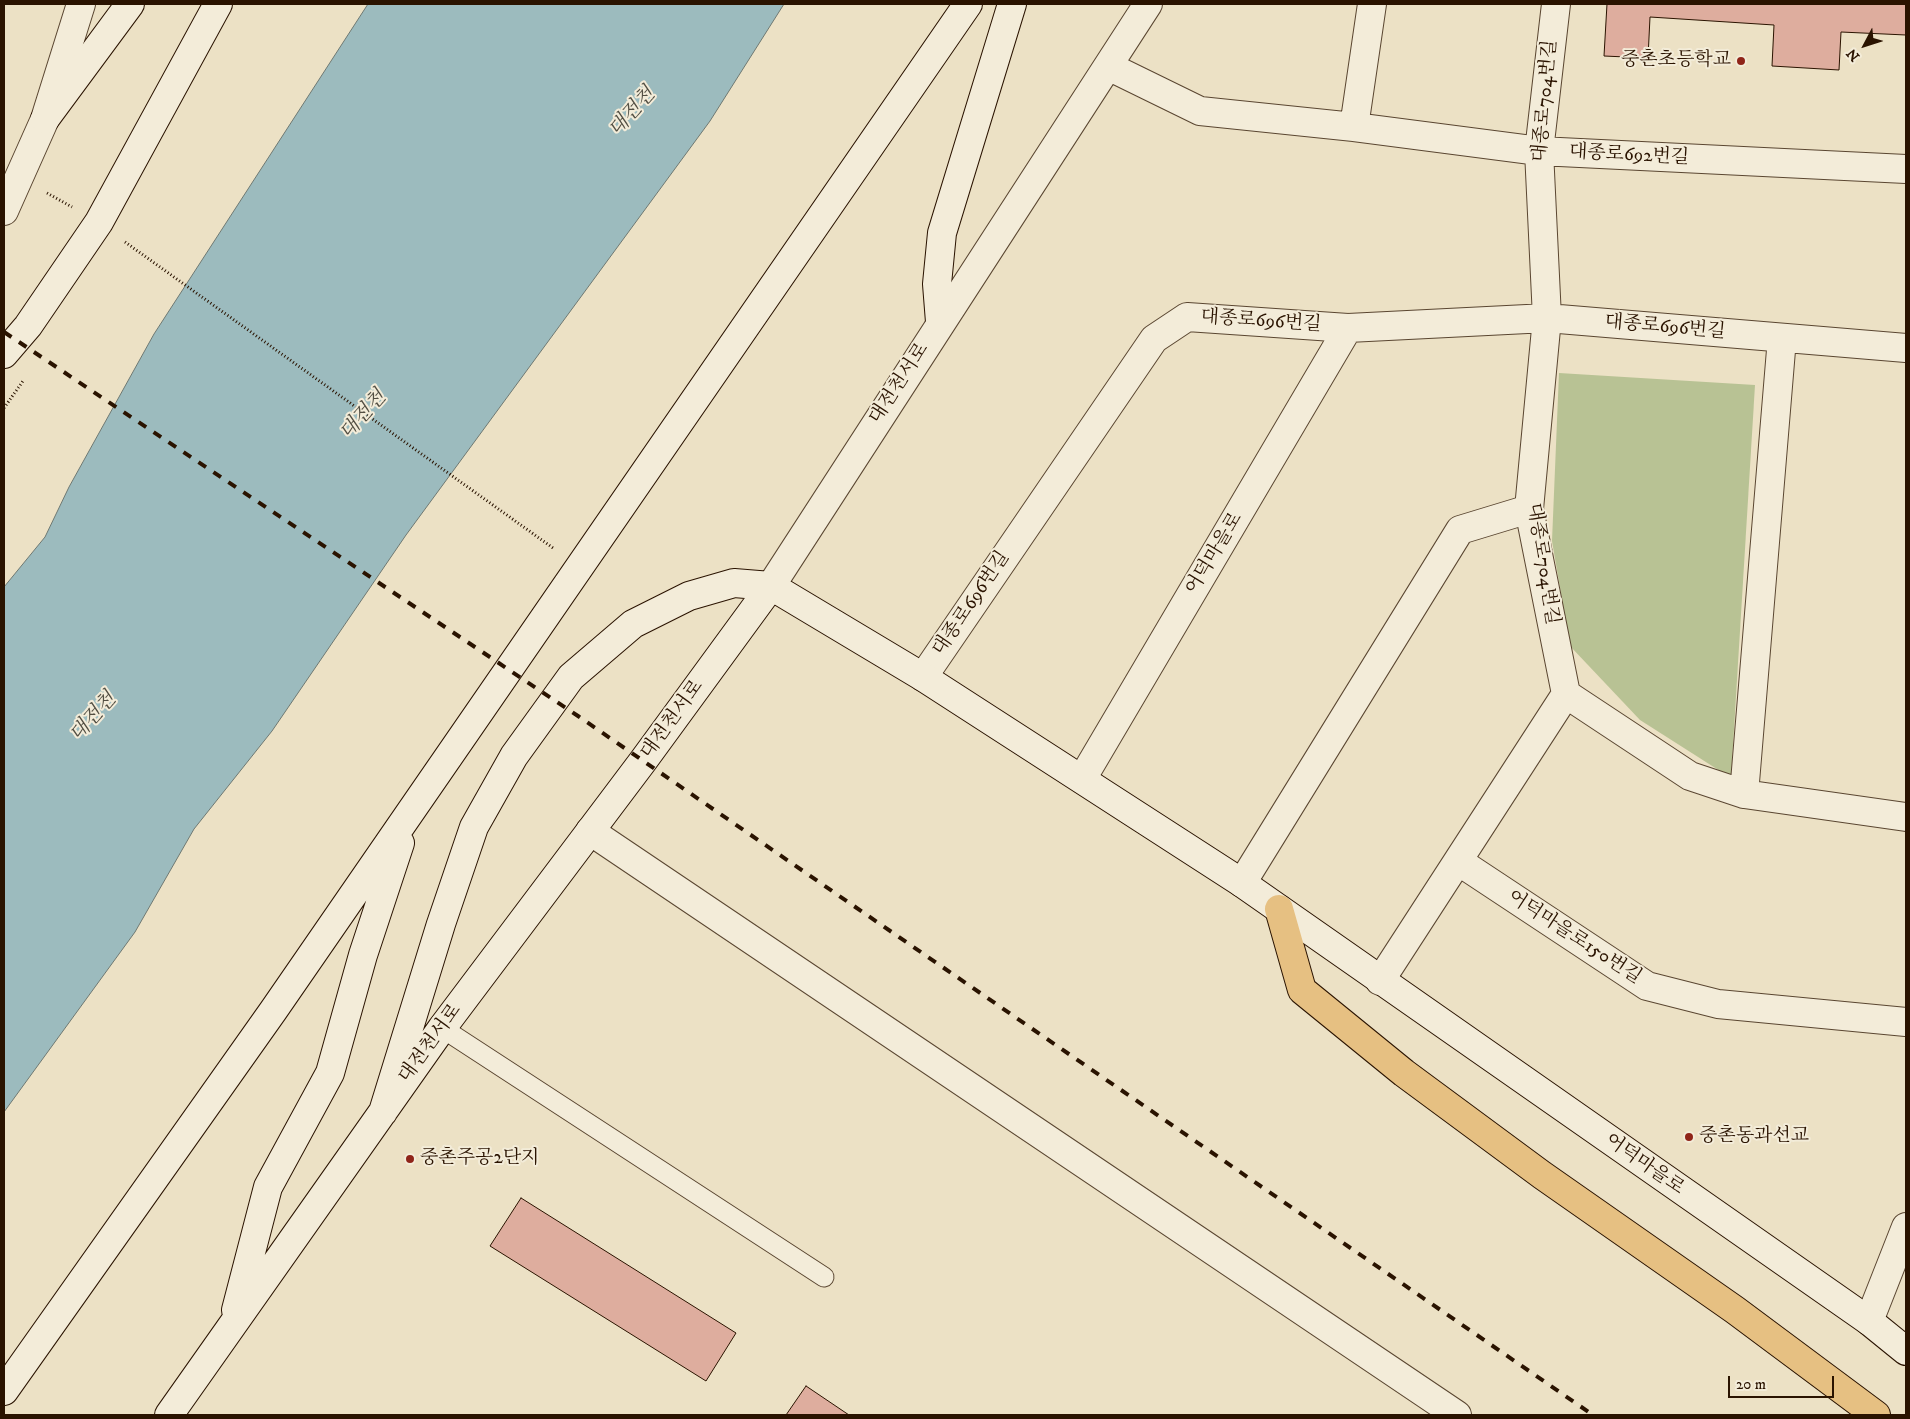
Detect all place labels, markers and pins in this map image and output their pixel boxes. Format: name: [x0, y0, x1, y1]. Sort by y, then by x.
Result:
place label: 중촌초등학교: [1621, 50, 1731, 72]
marker: 중촌초등학교: [1735, 55, 1747, 67]
place label: 중촌동과선교: [1699, 1126, 1809, 1148]
marker: 중촌동과선교: [1683, 1131, 1695, 1143]
place label: 중촌주공2단지: [420, 1148, 539, 1170]
marker: 중촌주공2단지: [404, 1153, 416, 1165]

